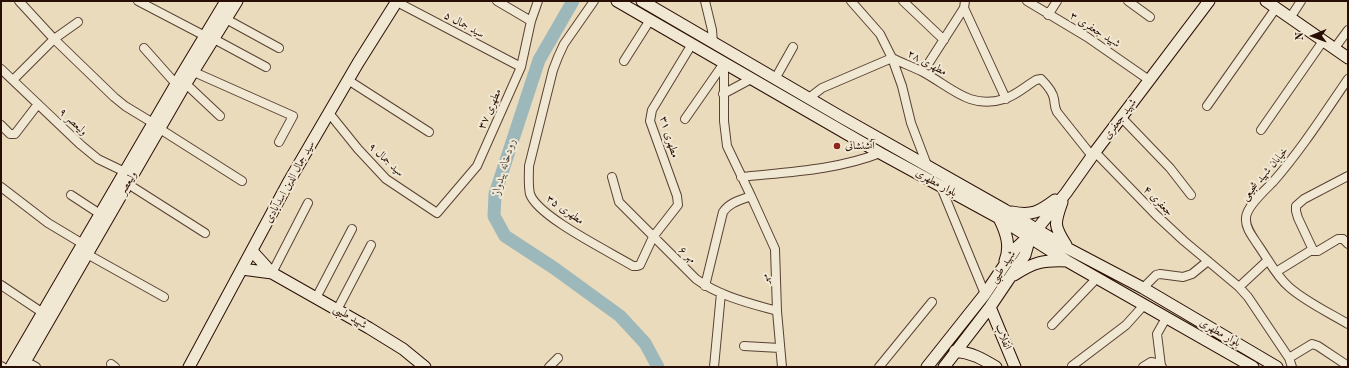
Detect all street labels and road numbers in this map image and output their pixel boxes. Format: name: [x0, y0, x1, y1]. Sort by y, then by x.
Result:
street label: سید جمال ۵: [442, 9, 486, 41]
street label: شهید جعفری ۳: [1067, 9, 1123, 51]
street label: مطهری ۲۸: [905, 47, 949, 79]
street label: مطهری ۳۷: [475, 87, 505, 131]
street label: شهید جعفری: [1100, 96, 1140, 142]
street label: ولیعصر ۹: [56, 105, 90, 139]
street label: مطهری ۳۱: [656, 115, 682, 159]
street label: سید جمال الدین اسدآبادی: [262, 139, 318, 225]
street label: سید جمال ۹: [365, 140, 407, 180]
street label: خیابان شهید شجیعی: [1239, 144, 1291, 204]
street label: بلوار مطهری: [913, 166, 959, 200]
street label: ولیعصر: [116, 169, 140, 197]
street label: جعفری ۴: [1140, 183, 1176, 219]
street label: مطهری ۳۵: [544, 192, 586, 228]
street label: مهر ۶: [676, 244, 698, 266]
street label: شهید طیبی: [987, 248, 1019, 286]
street label: مهر: [758, 274, 772, 284]
street label: شهید طیبی: [331, 302, 369, 332]
street label: بلوار مطهری: [1197, 316, 1243, 350]
street label: انقلاب: [992, 322, 1014, 352]

